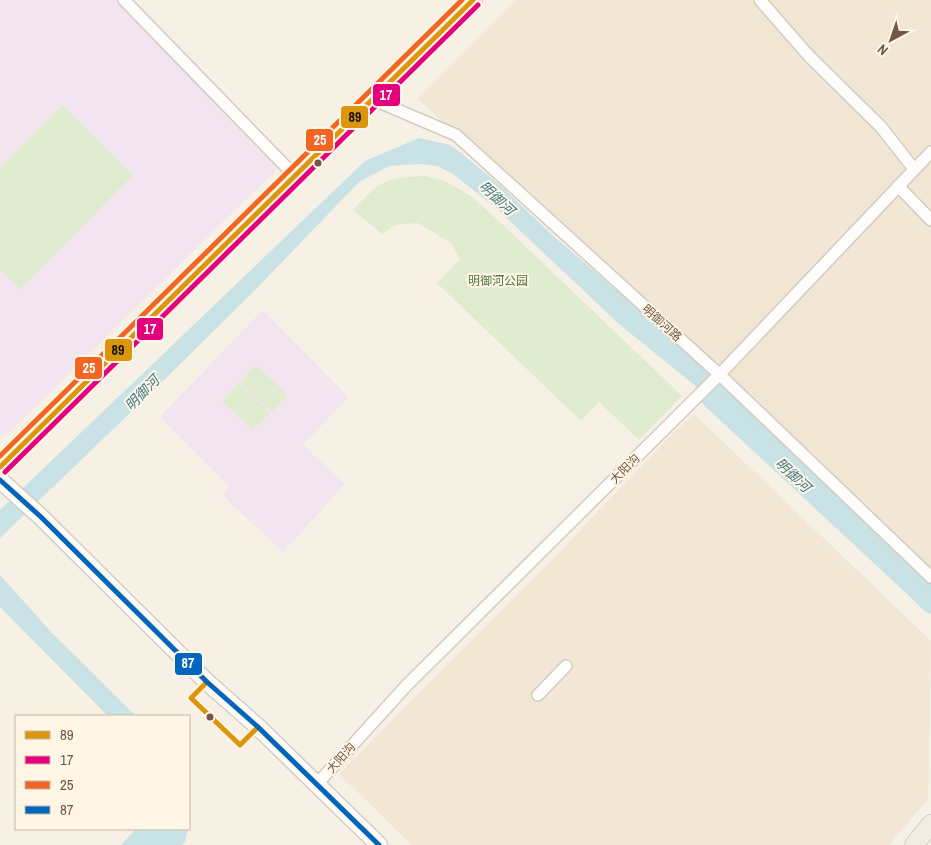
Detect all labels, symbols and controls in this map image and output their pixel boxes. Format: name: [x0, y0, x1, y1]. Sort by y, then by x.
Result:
north arrow: [866, 15, 916, 65]
text: N: [874, 40, 892, 60]
line badge: 17: [372, 83, 401, 107]
text: 17: [380, 86, 393, 104]
line badge: 89: [340, 105, 369, 129]
text: 89: [349, 108, 361, 126]
line badge: 25: [305, 128, 334, 152]
text: 25: [314, 131, 327, 149]
unlabelled marker: [313, 158, 323, 168]
water label: 明御河: [476, 177, 521, 221]
park label: 明御河公园: [468, 273, 528, 289]
street label: 明御河路: [639, 301, 685, 345]
line badge: 17: [136, 317, 164, 341]
text: 17: [144, 320, 157, 338]
line badge: 89: [104, 338, 133, 362]
text: 89: [112, 341, 124, 359]
line badge: 25: [74, 356, 103, 380]
text: 25: [83, 359, 96, 377]
water label: 明御河: [121, 369, 165, 414]
street label: 大阳沟: [607, 451, 643, 487]
water label: 明御河: [772, 454, 817, 498]
line badge: 87: [174, 652, 203, 676]
text: 87: [182, 654, 195, 672]
unlabelled marker: [205, 712, 215, 722]
legend: [15, 715, 190, 830]
text: 89: [60, 724, 74, 745]
street label: 大阳沟: [323, 739, 359, 777]
text: 17: [60, 749, 74, 770]
text: 25: [60, 774, 74, 795]
text: 87: [60, 799, 74, 820]

